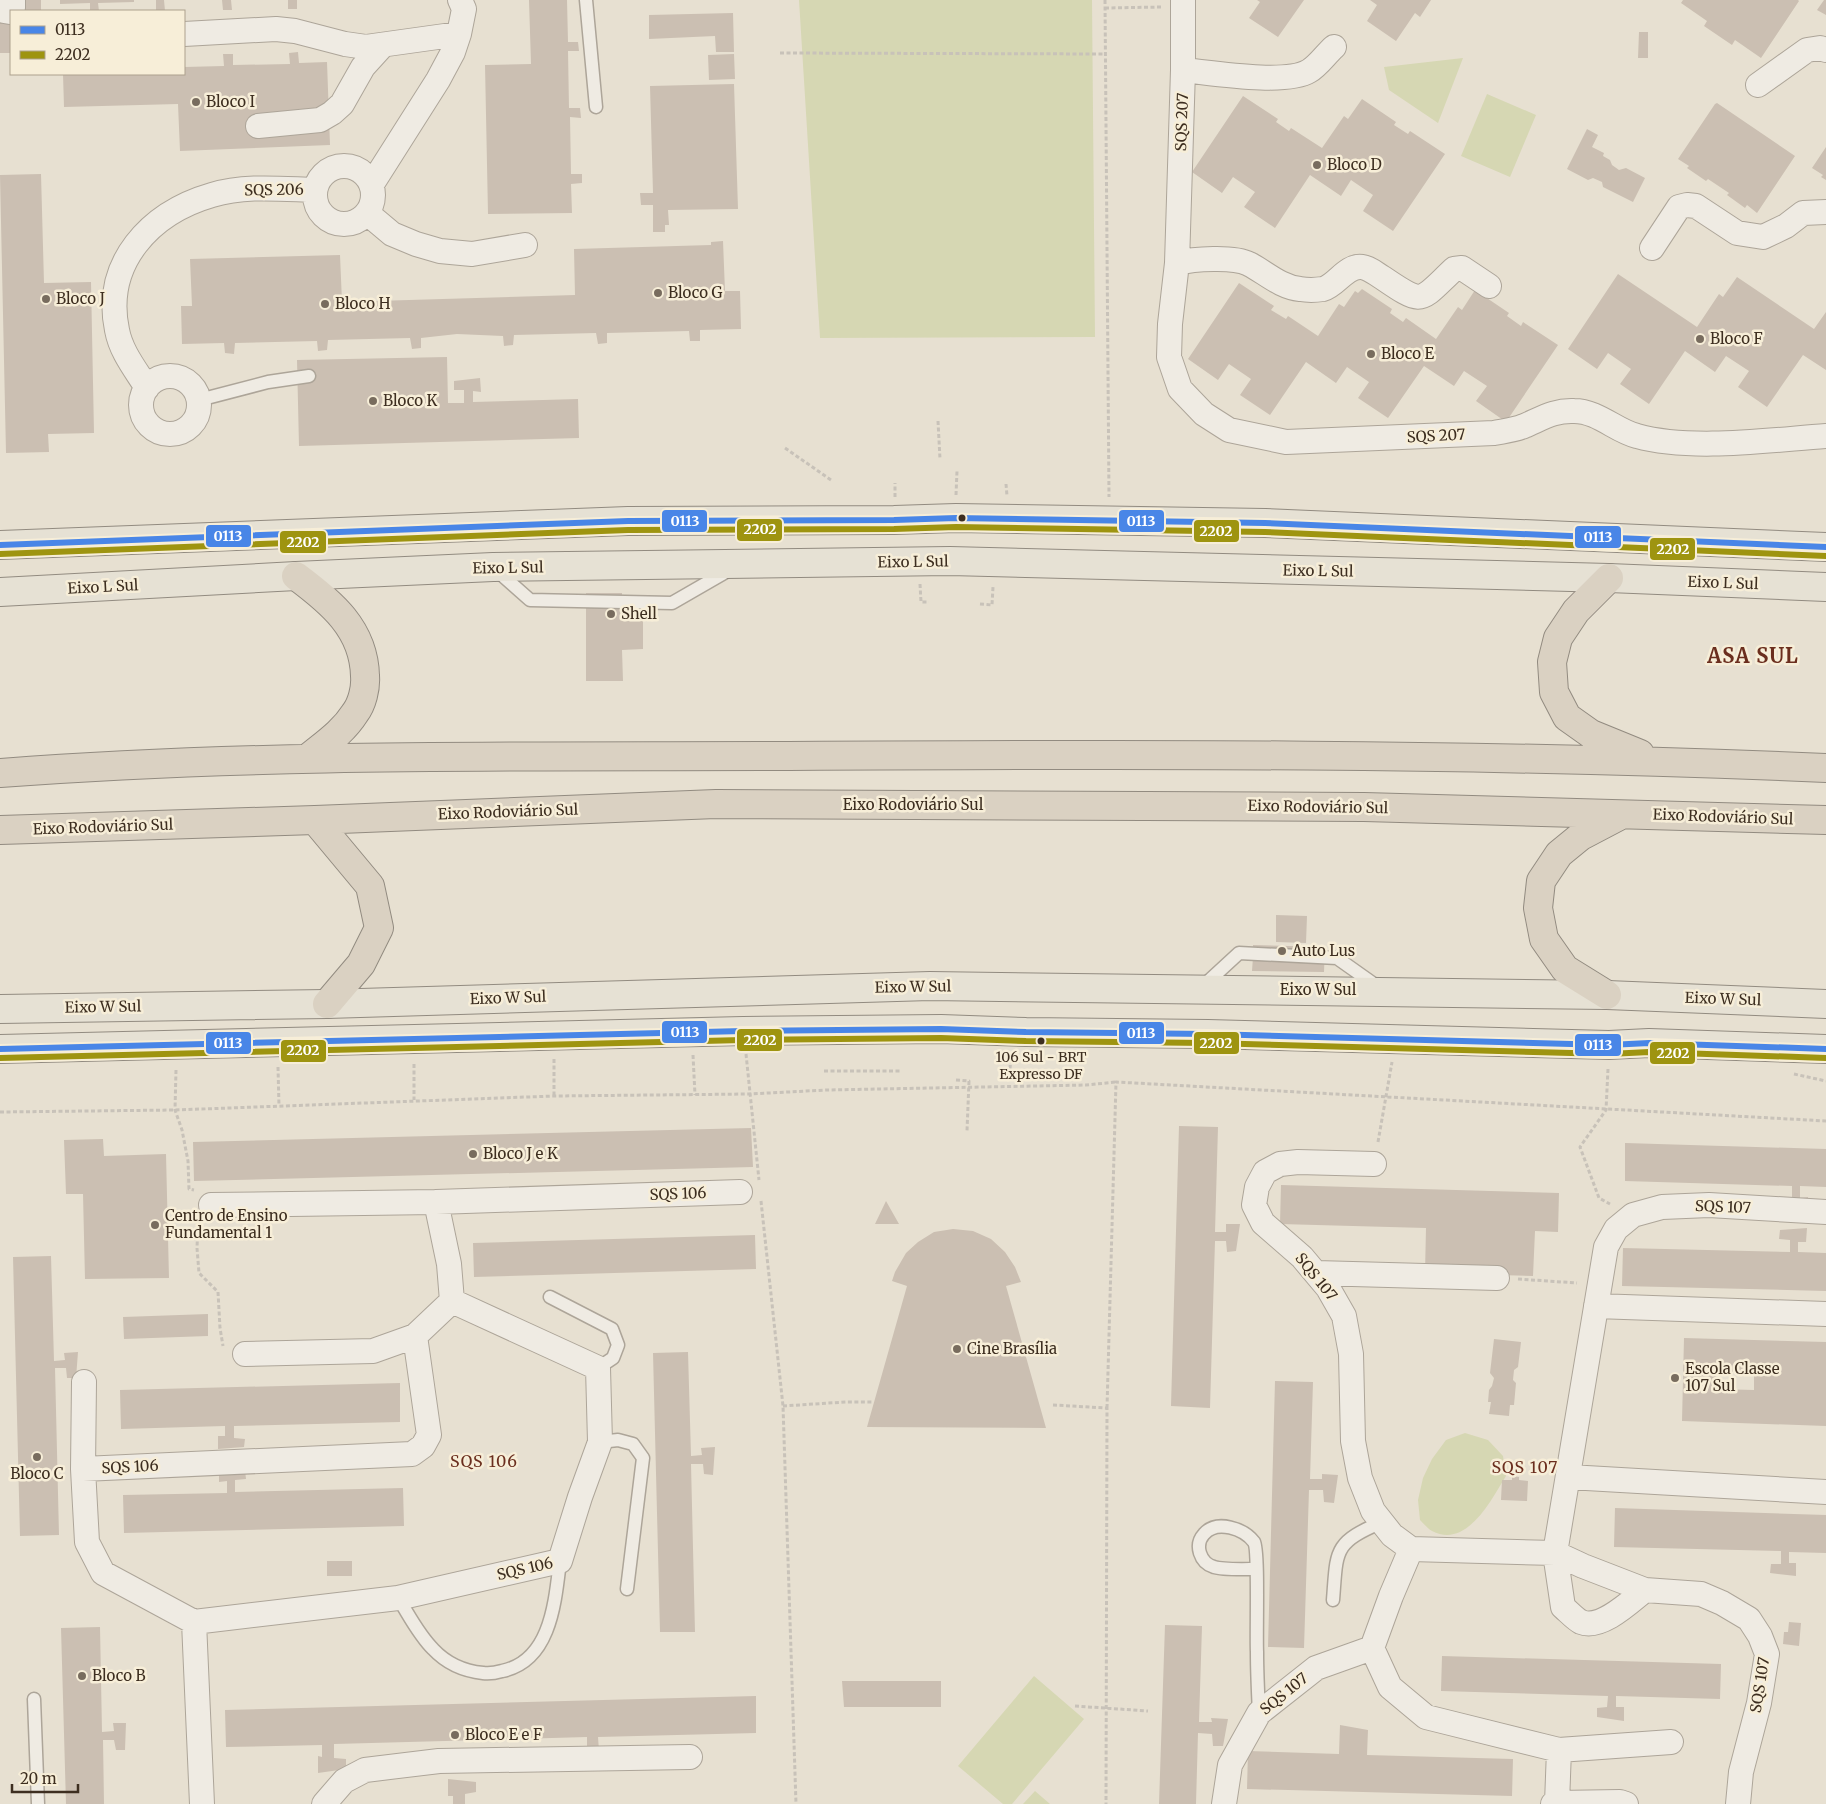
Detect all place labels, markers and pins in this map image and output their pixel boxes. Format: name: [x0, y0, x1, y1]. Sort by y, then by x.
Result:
place label: Bloco I: [206, 92, 255, 111]
marker: Bloco I: [190, 96, 202, 108]
place label: Bloco D: [1327, 155, 1382, 174]
marker: Bloco D: [1311, 159, 1323, 171]
place label: Bloco G: [668, 283, 722, 302]
marker: Bloco G: [652, 287, 664, 299]
place label: Bloco J: [56, 289, 105, 308]
marker: Bloco J: [40, 293, 52, 305]
place label: Bloco H: [335, 294, 391, 313]
marker: Bloco H: [319, 298, 331, 310]
place label: Bloco F: [1710, 329, 1763, 348]
marker: Bloco F: [1694, 333, 1706, 345]
place label: Bloco E: [1381, 344, 1434, 363]
marker: Bloco E: [1365, 348, 1377, 360]
place label: Bloco K: [383, 391, 437, 410]
marker: Bloco K: [367, 395, 379, 407]
unlabelled marker: [957, 513, 967, 523]
place label: Shell: [621, 604, 657, 623]
marker: Shell: [605, 608, 617, 620]
place label: Auto Lus: [1291, 941, 1355, 960]
marker: Auto Lus: [1276, 945, 1288, 957]
marker: 106 Sul - BRT Expresso DF: [1036, 1036, 1046, 1046]
place label: 106 Sul - BRT Expresso DF: [995, 1048, 1087, 1083]
place label: Bloco J e K: [483, 1144, 558, 1163]
marker: Bloco J e K: [467, 1148, 479, 1160]
place label: Centro de Ensino Fundamental 1: [165, 1206, 288, 1242]
marker: Centro de Ensino Fundamental 1: [149, 1219, 161, 1231]
place label: Cine Brasília: [967, 1339, 1057, 1358]
marker: Cine Brasília: [951, 1343, 963, 1355]
place label: Escola Classe 107 Sul: [1685, 1359, 1780, 1395]
marker: Escola Classe 107 Sul: [1669, 1372, 1681, 1384]
marker: Bloco C: [31, 1451, 43, 1463]
place label: Bloco C: [10, 1464, 64, 1483]
place label: Bloco B: [92, 1666, 146, 1685]
marker: Bloco B: [76, 1670, 88, 1682]
place label: Bloco E e F: [465, 1725, 542, 1744]
marker: Bloco E e F: [449, 1729, 461, 1741]

